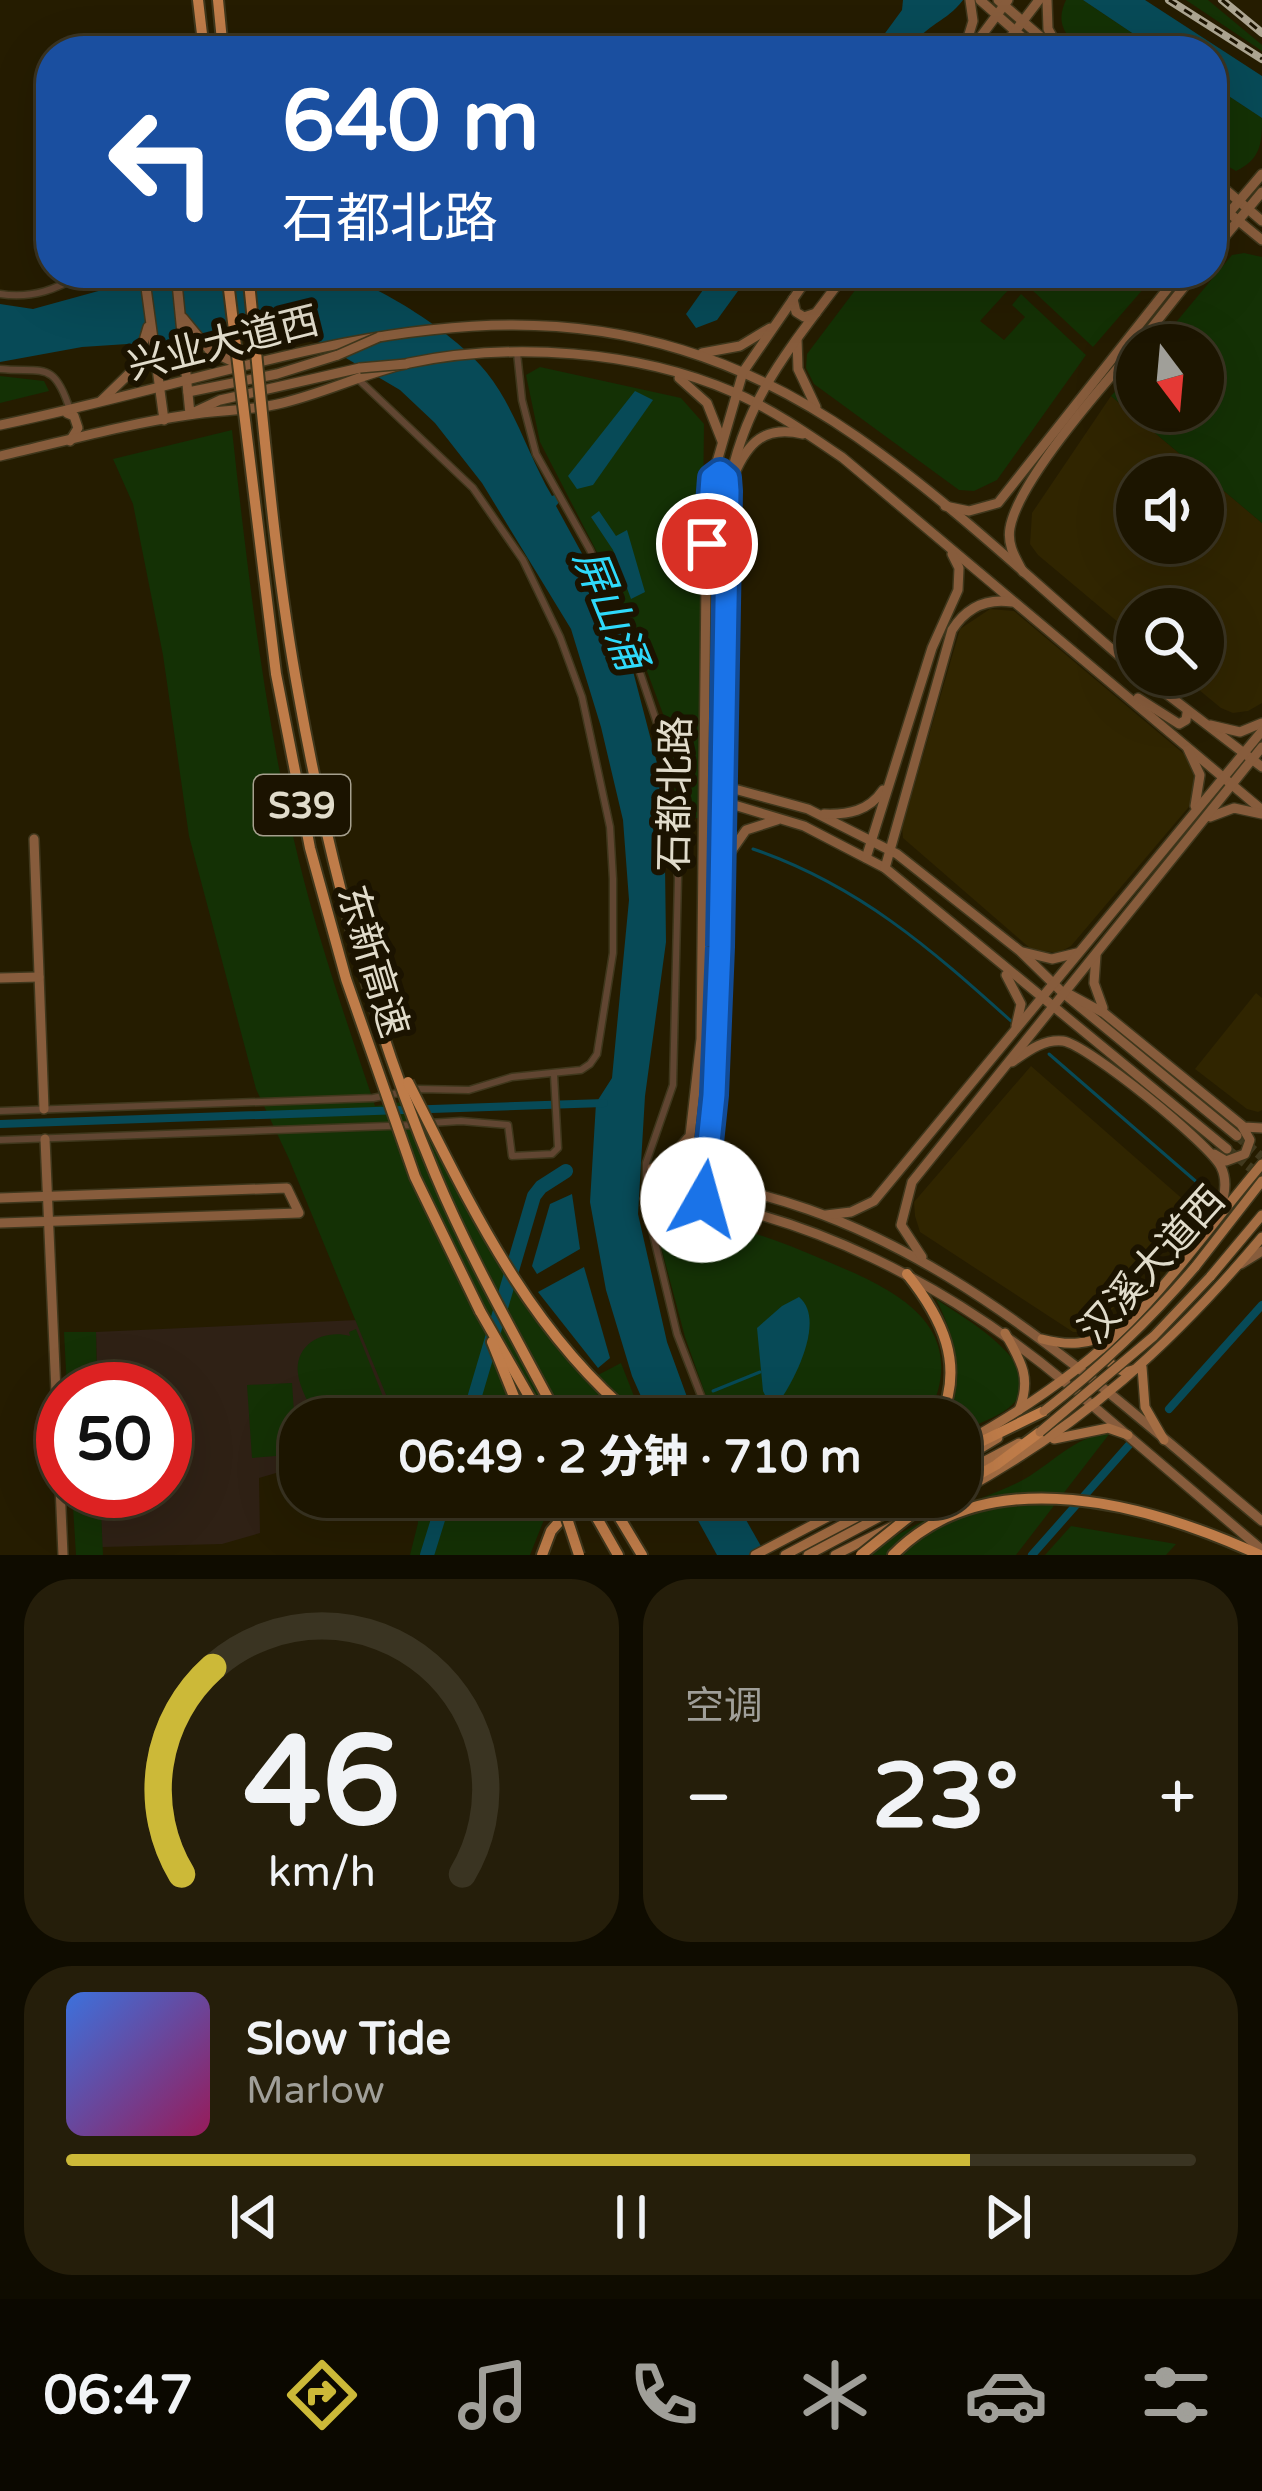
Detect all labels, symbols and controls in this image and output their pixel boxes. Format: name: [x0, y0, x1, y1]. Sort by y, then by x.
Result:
text: 640 m: [282, 72, 539, 173]
icon: left: [84, 84, 240, 240]
text: 石都北路: [282, 187, 498, 252]
street label: 兴业大道西: [123, 297, 324, 390]
north arrow: [1116, 324, 1224, 432]
map controls: [1116, 324, 1224, 696]
button: sound: [1116, 456, 1224, 564]
pin: [656, 493, 758, 595]
icon: arrive: [674, 511, 740, 577]
water label: 屏山涌: [562, 542, 658, 681]
button: search: [1116, 588, 1224, 696]
street label: 石都北路: [651, 716, 700, 872]
road number: S39: [254, 775, 350, 835]
street label: 东新高速: [327, 880, 418, 1043]
position arrow: [640, 1137, 766, 1263]
street label: 汉溪大道西: [1069, 1177, 1235, 1353]
speed limit sign: 50: [36, 1362, 192, 1518]
text: 06:49 · 2 分钟 · 710 m: [399, 1431, 861, 1485]
text: 空调: [685, 1683, 763, 1730]
text: 46: [243, 1708, 400, 1859]
text: 23°: [872, 1743, 1019, 1852]
text: −: [685, 1758, 732, 1838]
text: +: [1159, 1758, 1196, 1838]
text: km/h: [268, 1846, 375, 1897]
text: Slow Tide: [246, 2013, 451, 2067]
text: Marlow: [246, 2067, 385, 2114]
icon: previous: [221, 2184, 287, 2250]
icon: pause: [598, 2184, 664, 2250]
icon: next: [975, 2184, 1041, 2250]
icon: directions: [280, 2353, 364, 2437]
icon: music: [451, 2353, 535, 2437]
icon: phone: [622, 2353, 706, 2437]
icon: climate: [793, 2353, 877, 2437]
icon: car: [964, 2353, 1048, 2437]
icon: filters: [1134, 2353, 1218, 2437]
text: 06:47: [43, 2363, 193, 2428]

